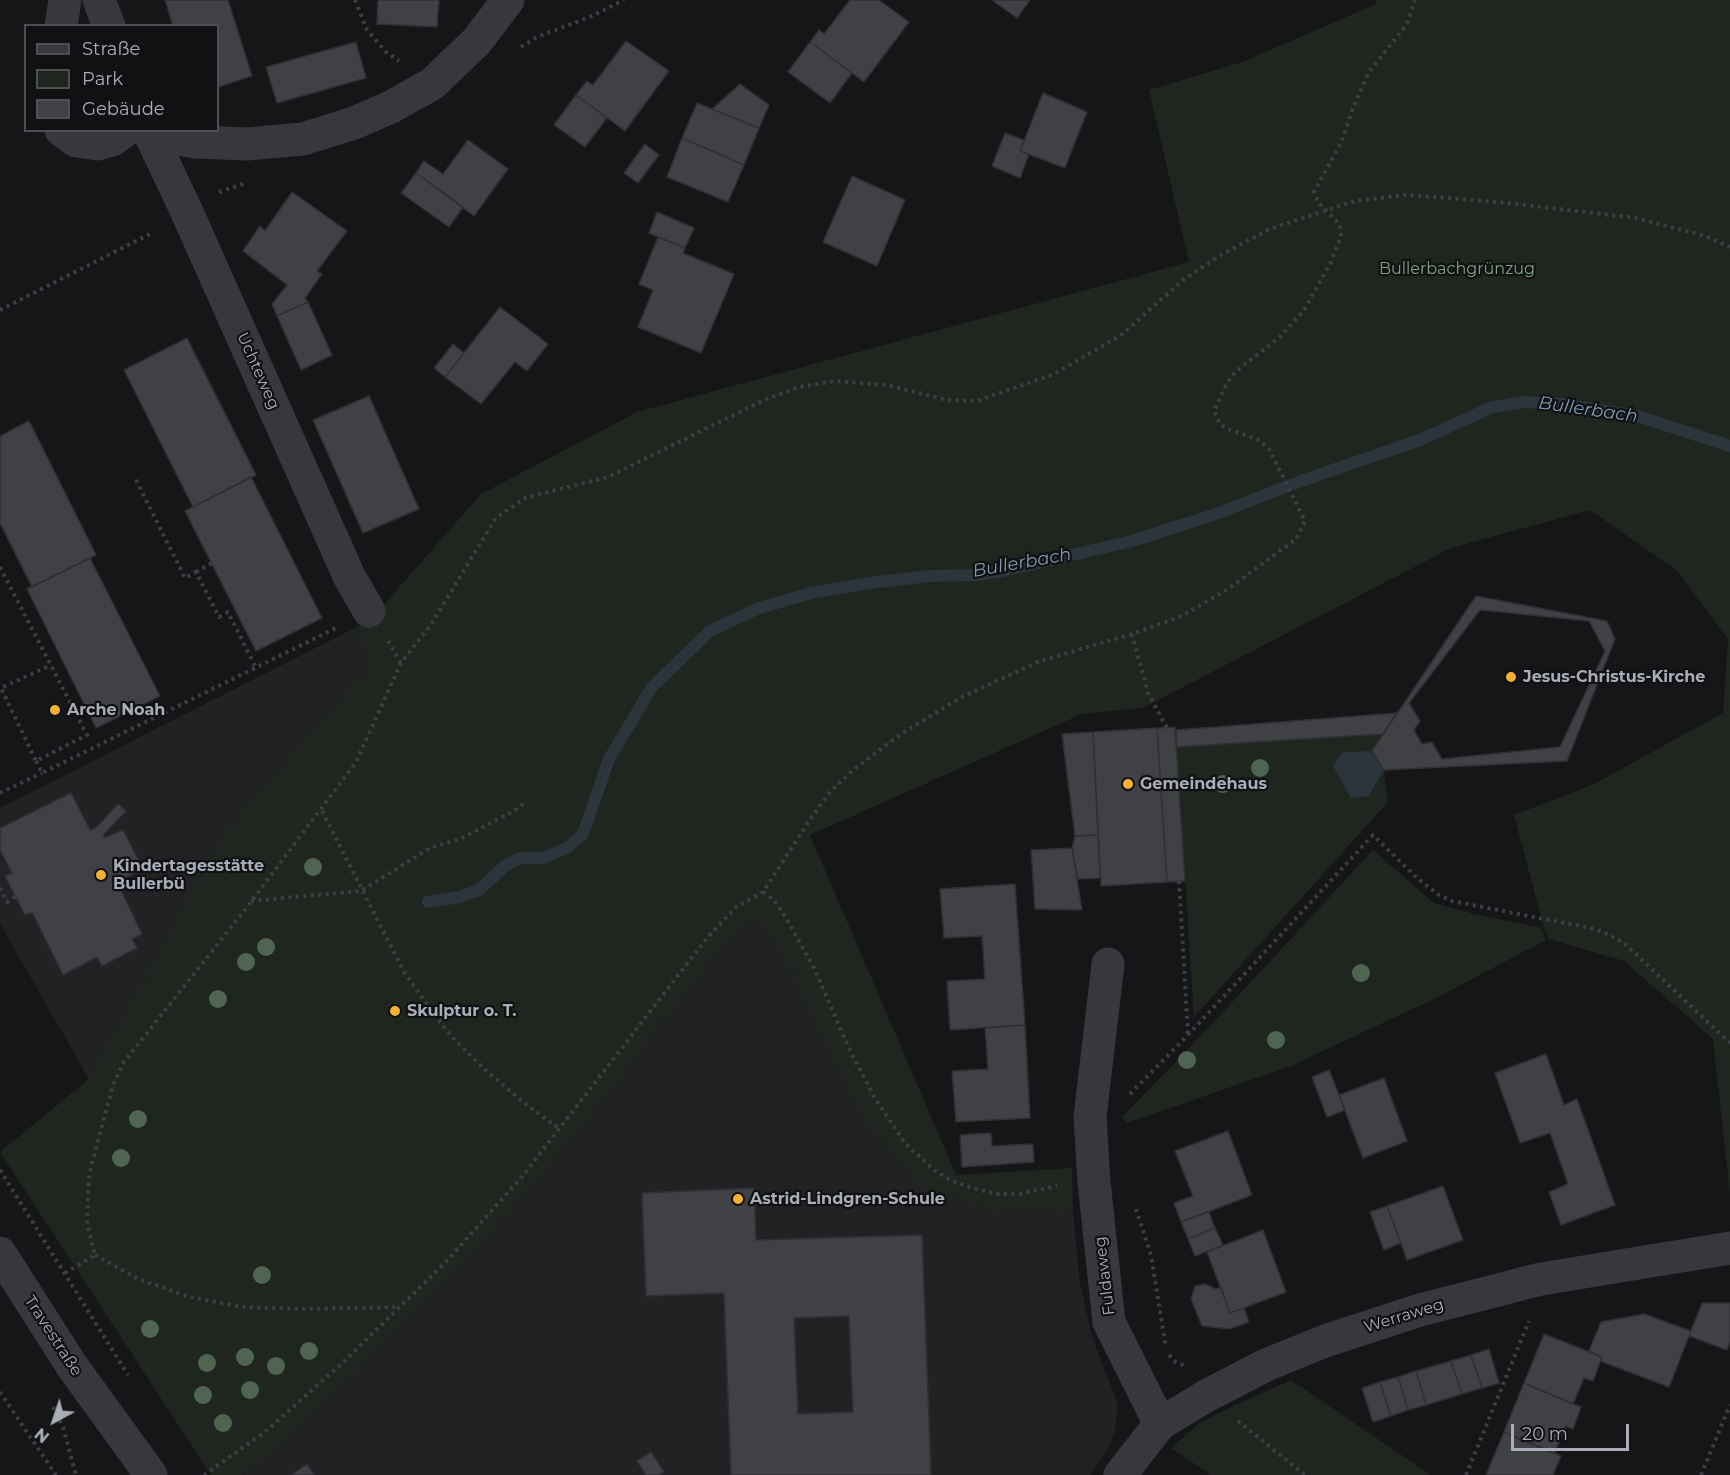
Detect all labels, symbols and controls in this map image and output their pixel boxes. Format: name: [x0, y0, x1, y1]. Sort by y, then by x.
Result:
legend: [24, 24, 219, 132]
text: Straße: [82, 38, 140, 60]
text: Park: [82, 68, 123, 90]
text: Gebäude: [82, 98, 165, 120]
park label: Bullerbachgrünzug: [1379, 259, 1535, 279]
street label: Uchteweg: [232, 329, 284, 413]
water label: Bullerbach: [1537, 392, 1639, 428]
water label: Bullerbach: [971, 544, 1073, 582]
place label: Jesus-Christus-Kirche: [1523, 667, 1705, 687]
marker: Jesus-Christus-Kirche: [1504, 670, 1518, 684]
place label: Arche Noah: [67, 700, 165, 720]
marker: Arche Noah: [48, 703, 62, 717]
place label: Gemeindehaus: [1140, 774, 1267, 794]
marker: Gemeindehaus: [1121, 777, 1135, 791]
place label: Kindertagesstätte Bullerbü: [113, 856, 264, 894]
marker: Kindertagesstätte Bullerbü: [94, 868, 108, 882]
place label: Skulptur o. T.: [407, 1001, 516, 1021]
marker: Skulptur o. T.: [388, 1004, 402, 1018]
place label: Astrid-Lindgren-Schule: [750, 1189, 945, 1209]
marker: Astrid-Lindgren-Schule: [731, 1192, 745, 1206]
street label: Fuldaweg: [1091, 1235, 1119, 1317]
street label: Travestraße: [20, 1292, 86, 1380]
street label: Werraweg: [1362, 1295, 1446, 1337]
north arrow: [24, 1391, 84, 1451]
scale bar: [1514, 1412, 1632, 1450]
text: 20 m: [1522, 1423, 1568, 1445]
text: N: [31, 1424, 53, 1447]

